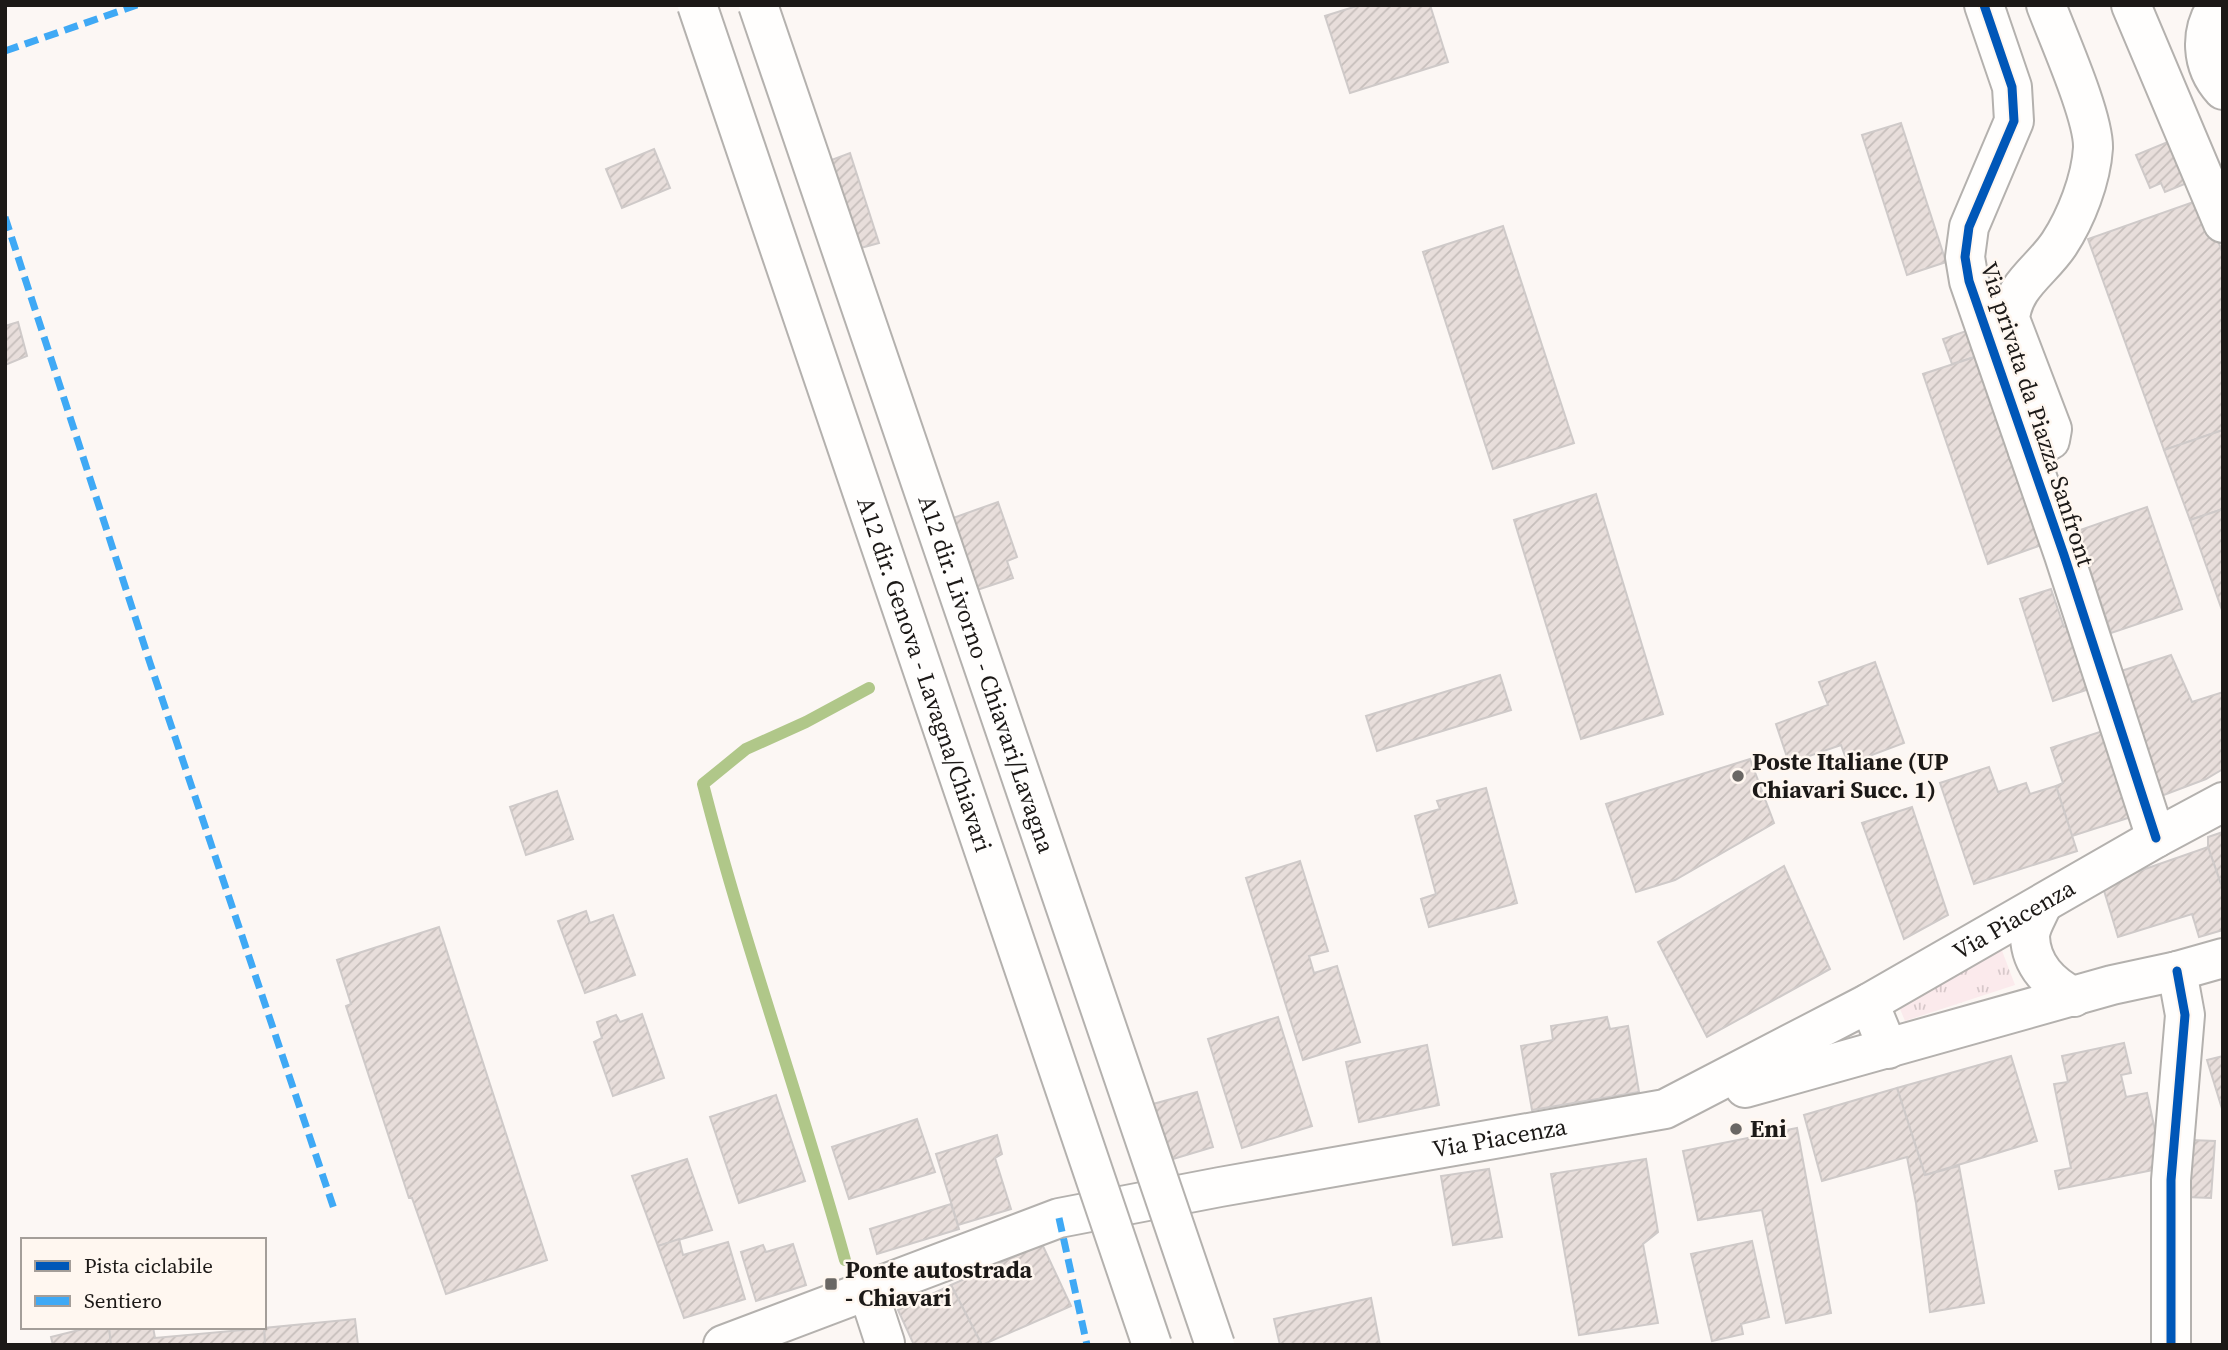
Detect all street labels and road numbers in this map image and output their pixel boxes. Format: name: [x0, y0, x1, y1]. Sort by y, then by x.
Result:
street label: Via privata da Piazza Sanfront: [1973, 257, 2102, 570]
street label: A12 dir. Livorno - Chiavari/Lavagna: [910, 491, 1063, 858]
street label: A12 dir. Genova - Lavagna/Chiavari: [849, 493, 1000, 856]
street label: Via Piacenza: [1947, 871, 2081, 967]
street label: Via Piacenza: [1430, 1109, 1570, 1165]

